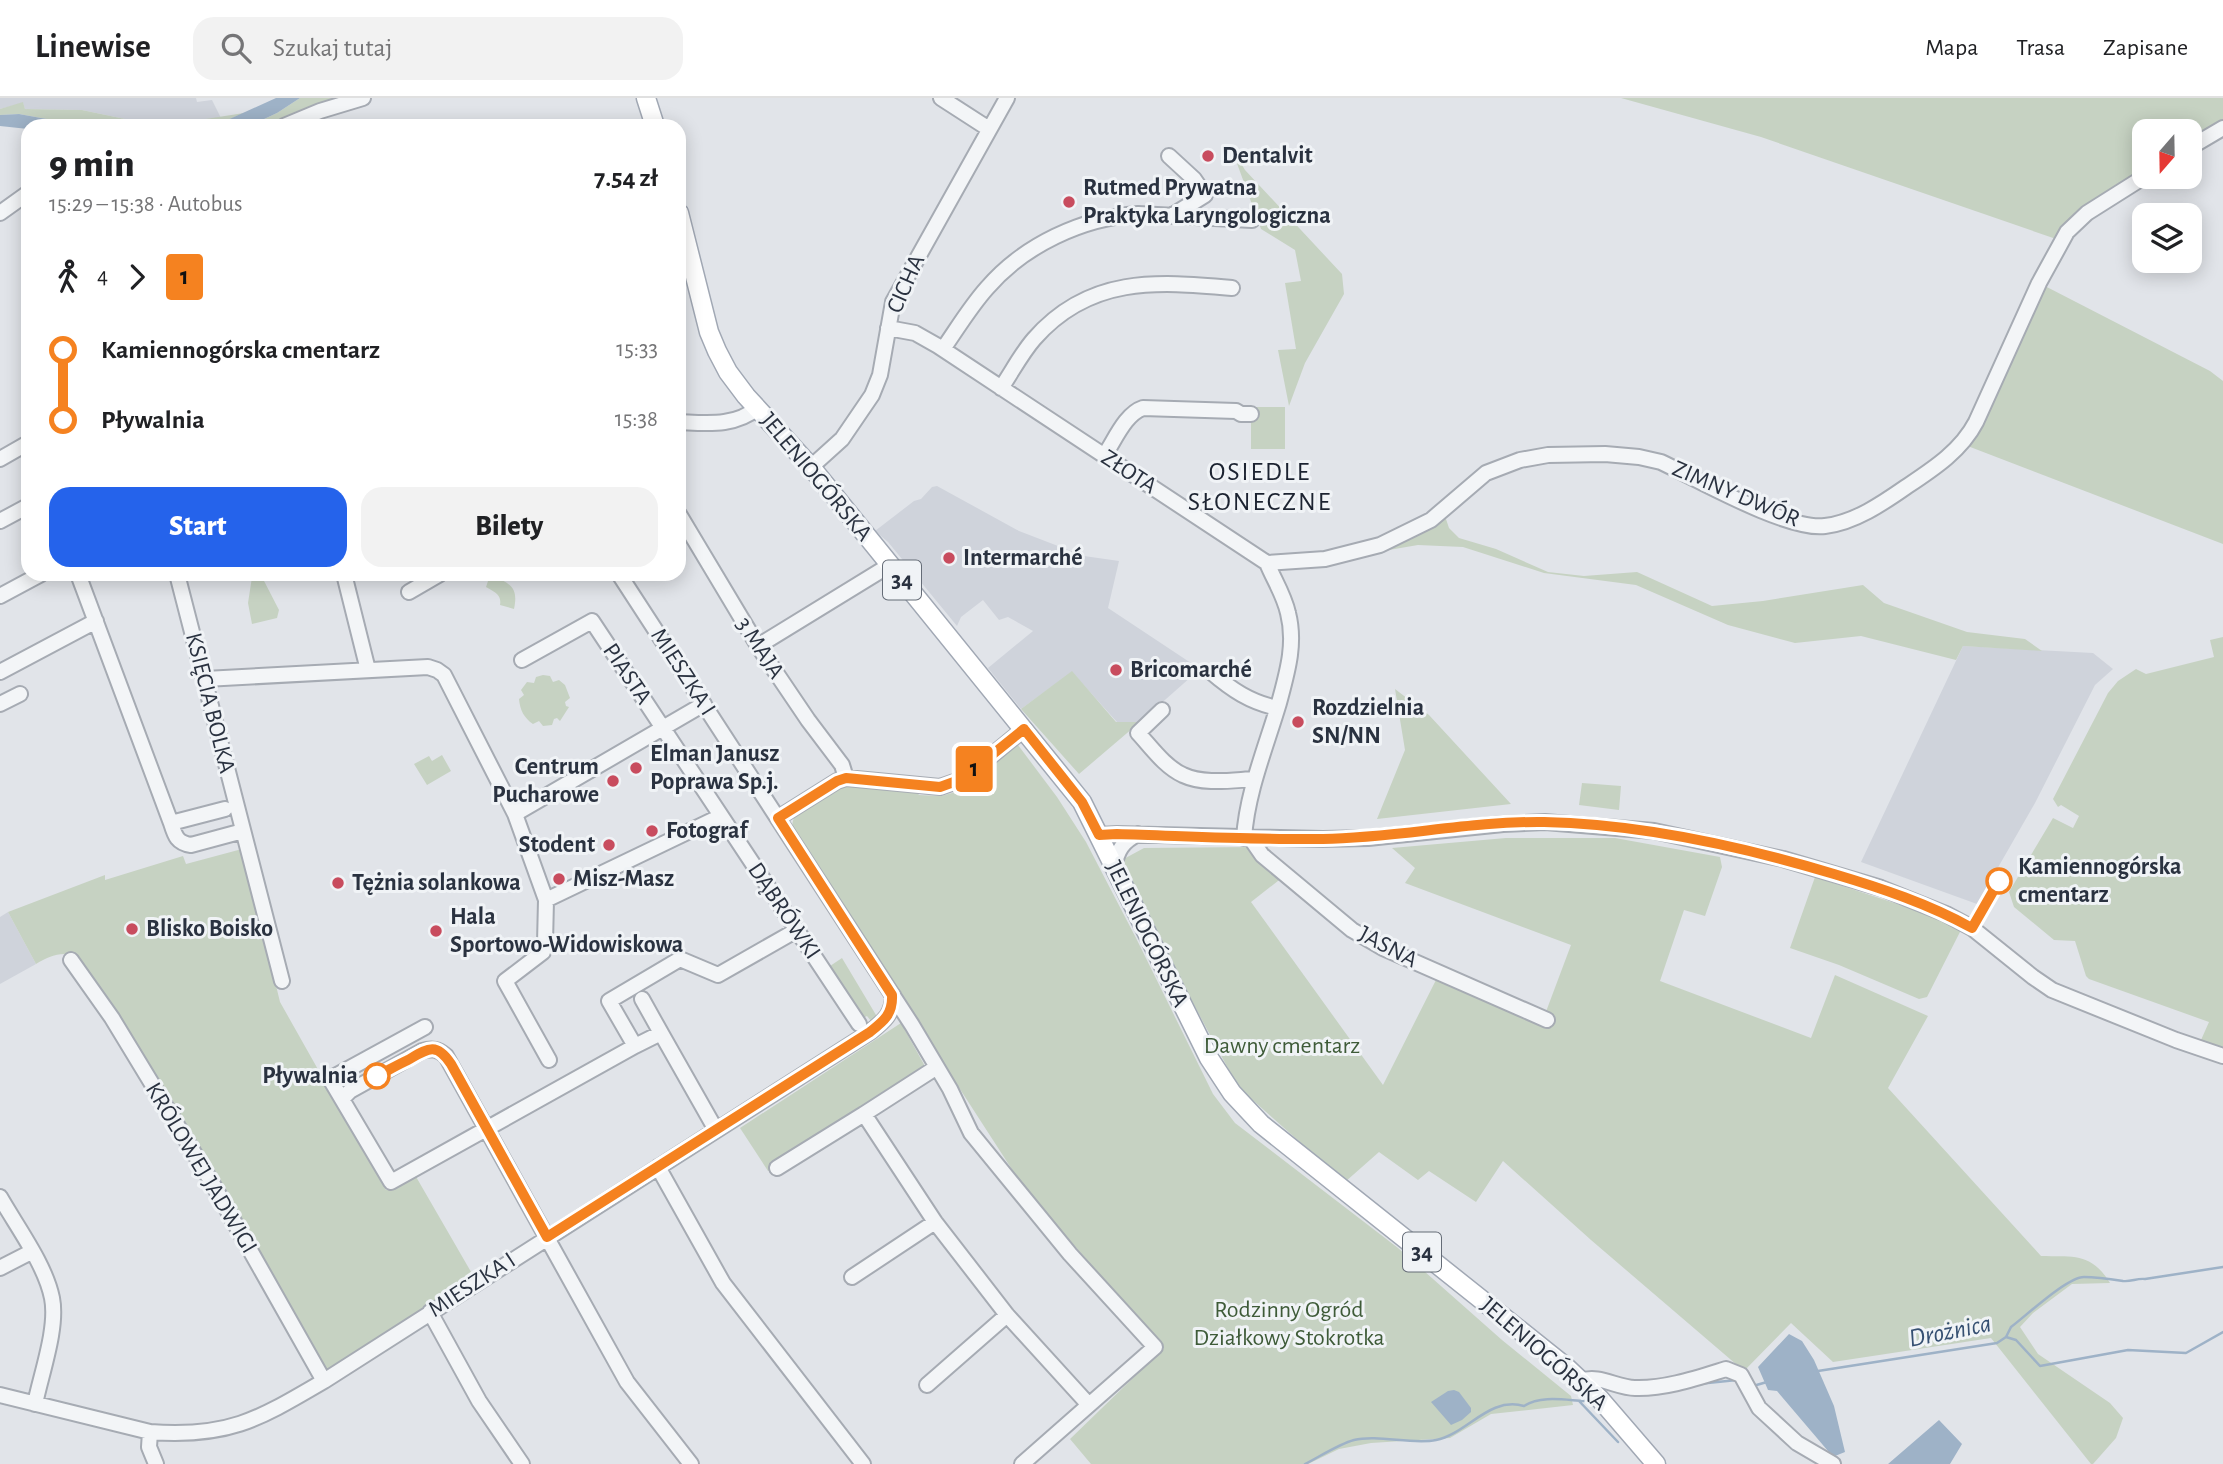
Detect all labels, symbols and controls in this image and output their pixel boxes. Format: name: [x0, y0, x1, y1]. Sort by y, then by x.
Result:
search box: [193, 17, 683, 80]
icon: search: [217, 29, 255, 67]
text: Linewise: [35, 31, 151, 64]
text: Szukaj tutaj: [273, 35, 392, 61]
text: Mapa: [1925, 36, 1978, 60]
text: Trasa: [2016, 36, 2065, 60]
text: Zapisane: [2103, 36, 2188, 60]
north arrow: [2132, 119, 2202, 189]
map controls: [2132, 119, 2202, 273]
place label: Dentalvit: [1222, 144, 1313, 168]
text: 9 min: [49, 146, 135, 184]
marker: Dentalvit: [1200, 148, 1216, 164]
text: 7.54 zł: [594, 165, 658, 191]
place label: Rutmed Prywatna Praktyka Laryngologiczna: [1083, 176, 1331, 228]
text: 15:29 – 15:38 · Autobus: [49, 193, 243, 216]
marker: Rutmed Prywatna Praktyka Laryngologiczna: [1061, 194, 1077, 210]
button: layers: [2132, 203, 2202, 273]
street label: CICHA: [883, 251, 929, 317]
icon: walk: [49, 258, 87, 296]
icon: forward: [118, 258, 156, 296]
text: 4: [97, 265, 108, 288]
text: 1: [180, 265, 189, 289]
text: Kamiennogórska cmentarz: [101, 337, 380, 363]
text: 15:33: [616, 338, 658, 361]
text: Pływalnia: [101, 407, 205, 433]
street label: JELENIOGÓRSKA: [756, 407, 878, 546]
text: 15:38: [615, 408, 658, 431]
street label: ZŁOTA: [1097, 445, 1161, 499]
street label: ZIMNY DWÓR: [1669, 455, 1804, 532]
district label: OSIEDLE SŁONECZNE: [1188, 459, 1332, 515]
button: Start: [49, 487, 347, 567]
button: Bilety: [361, 487, 658, 567]
place label: Intermarché: [963, 546, 1083, 570]
marker: Intermarché: [941, 550, 957, 566]
road number: 34: [883, 560, 921, 600]
street label: 3 MAJA: [731, 613, 789, 683]
street label: MIESZKA I: [646, 624, 720, 720]
street label: KSIĘCIA BOLKA: [181, 630, 239, 776]
street label: PIASTA: [598, 639, 656, 709]
place label: Bricomarché: [1130, 658, 1252, 682]
marker: Bricomarché: [1108, 662, 1124, 678]
place label: Rozdzielnia SN/NN: [1312, 696, 1424, 748]
marker: Rozdzielnia SN/NN: [1290, 714, 1306, 730]
place label: Elman Janusz Poprawa Sp.j.: [650, 742, 780, 794]
line badge: 1: [951, 746, 997, 792]
place label: Centrum Pucharowe: [492, 755, 599, 807]
text: 1: [970, 757, 978, 781]
marker: Elman Janusz Poprawa Sp.j.: [628, 760, 644, 776]
marker: Centrum Pucharowe: [605, 773, 621, 789]
place label: Fotograf: [666, 819, 749, 843]
marker: Fotograf: [644, 823, 660, 839]
place label: Stodent: [518, 833, 595, 857]
marker: Stodent: [601, 837, 617, 853]
place label: Kamiennogórska cmentarz: [2018, 855, 2181, 907]
street label: JELENIOGÓRSKA: [1101, 856, 1195, 1011]
street label: DĄBRÓWKI: [743, 857, 827, 964]
place label: Misz-Masz: [573, 867, 674, 891]
marker: Kamiennogórska cmentarz: [1986, 868, 2012, 894]
place label: Tężnia solankowa: [352, 871, 521, 895]
marker: Misz-Masz: [551, 871, 567, 887]
marker: Tężnia solankowa: [330, 875, 346, 891]
place label: Hala Sportowo-Widowiskowa: [450, 905, 683, 957]
place label: Blisko Boisko: [146, 917, 273, 941]
marker: Blisko Boisko: [124, 921, 140, 937]
street label: JASNA: [1355, 922, 1422, 972]
marker: Hala Sportowo-Widowiskowa: [428, 923, 444, 939]
park label: Dawny cmentarz: [1204, 1034, 1360, 1058]
marker: Pływalnia: [364, 1063, 390, 1089]
place label: Pływalnia: [262, 1064, 358, 1088]
street label: KRÓLOWEJ JADWIGI: [141, 1077, 263, 1258]
road number: 34: [1403, 1232, 1441, 1272]
street label: MIESZKA I: [424, 1248, 520, 1322]
street label: JELENIOGÓRSKA: [1476, 1291, 1613, 1415]
park label: Rodzinny Ogród Działkowy Stokrotka: [1193, 1298, 1385, 1350]
water label: Drożnica: [1907, 1310, 1993, 1352]

